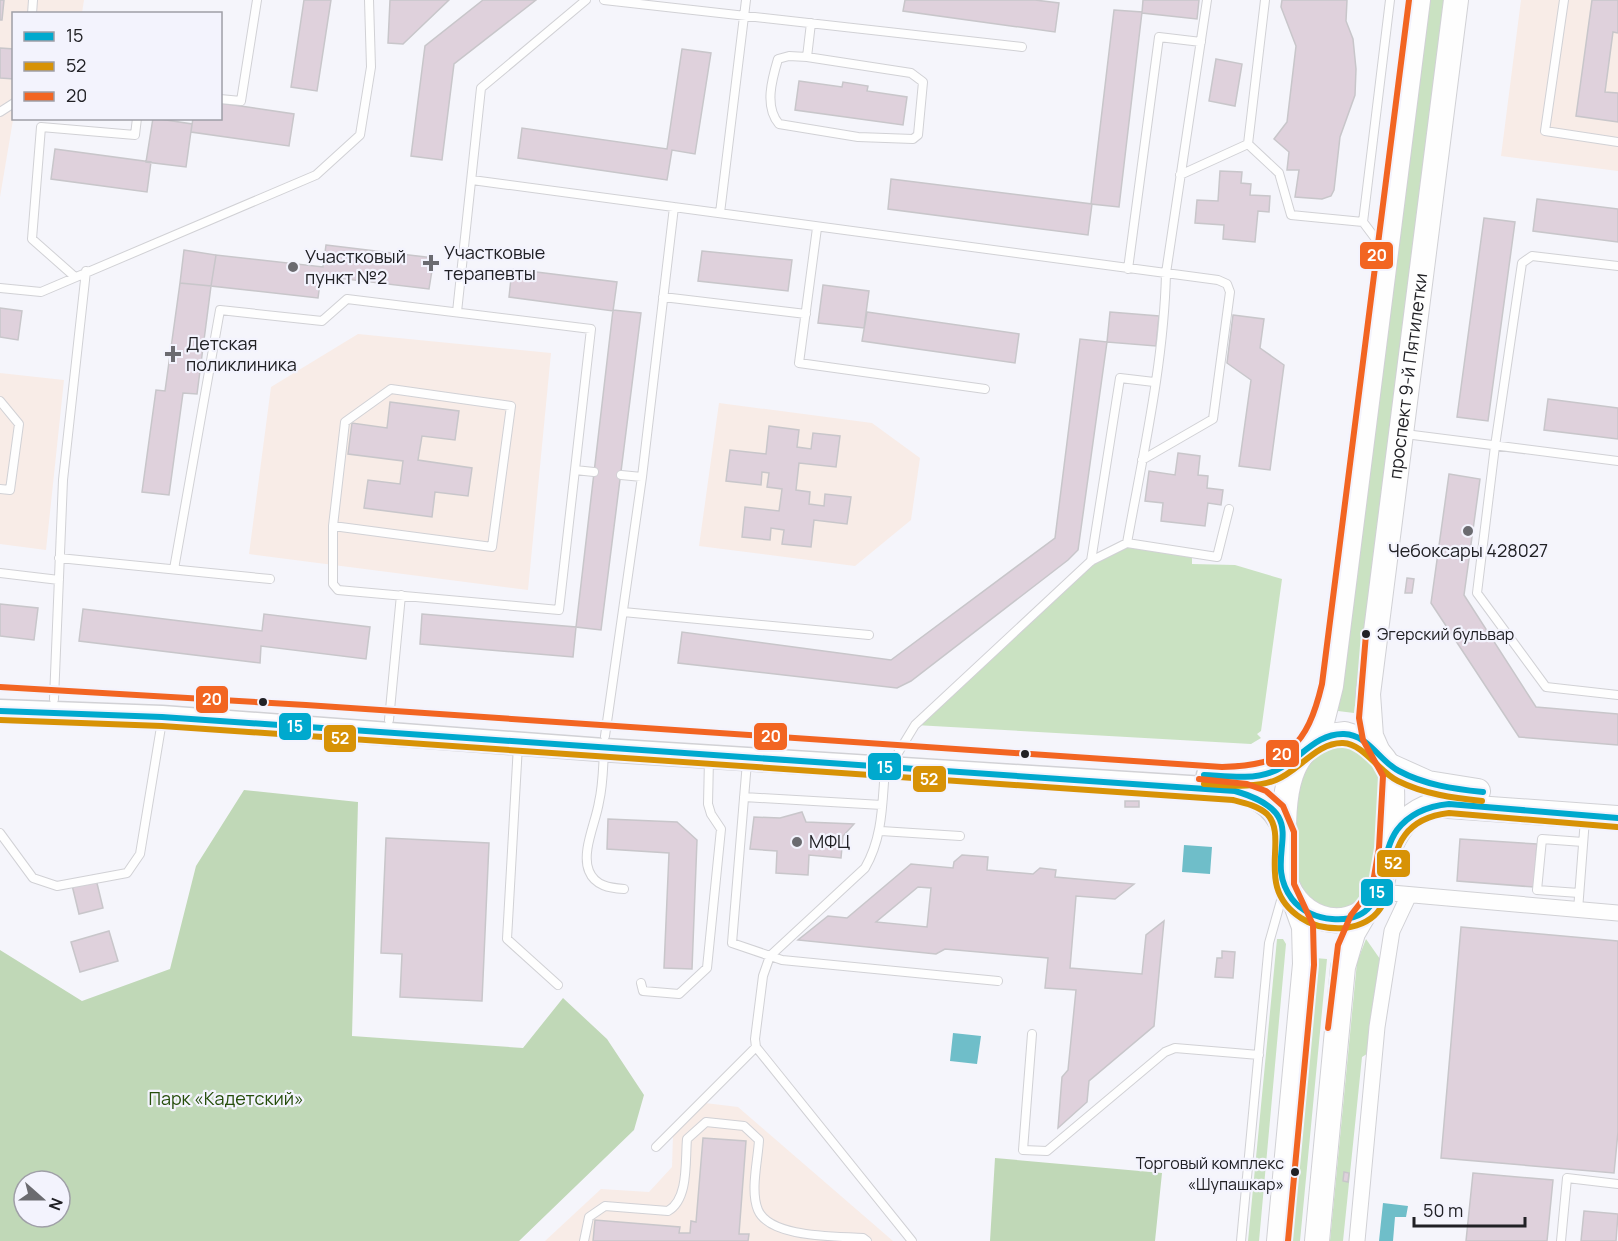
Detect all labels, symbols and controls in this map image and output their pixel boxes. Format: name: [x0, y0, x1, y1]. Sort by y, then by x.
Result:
legend: [12, 12, 222, 120]
text: 15: [66, 23, 83, 47]
text: 52: [66, 53, 86, 77]
text: 20: [66, 83, 87, 107]
place label: Участковые терапевты: [444, 240, 545, 285]
line badge: 20: [1359, 241, 1394, 270]
place label: Участковый пункт №2: [305, 244, 406, 289]
text: 20: [1367, 244, 1387, 266]
marker: Участковые терапевты: [422, 254, 440, 272]
marker: Участковый пункт №2: [286, 260, 300, 274]
street label: проспект 9-й Пятилетки: [1382, 272, 1432, 480]
place label: Детская поликлиника: [186, 331, 297, 376]
marker: Детская поликлиника: [164, 345, 182, 363]
marker: Чебоксары 428027: [1461, 524, 1475, 538]
place label: Чебоксары 428027: [1388, 538, 1548, 562]
place label: Эгерский бульвар: [1377, 623, 1514, 645]
marker: Эгерский бульвар: [1360, 628, 1372, 640]
line badge: 20: [195, 685, 229, 714]
text: 20: [202, 688, 222, 710]
unlabelled marker: [257, 696, 269, 708]
line badge: 15: [278, 712, 312, 741]
text: 15: [287, 715, 303, 737]
line badge: 20: [753, 722, 788, 751]
line badge: 52: [323, 724, 357, 753]
text: 20: [761, 725, 781, 747]
text: 52: [331, 727, 349, 749]
line badge: 20: [1265, 739, 1300, 768]
text: 20: [1272, 743, 1292, 765]
unlabelled marker: [1019, 748, 1031, 760]
line badge: 15: [867, 752, 902, 781]
text: 15: [877, 756, 893, 778]
line badge: 52: [912, 765, 947, 793]
text: 52: [920, 768, 938, 790]
place label: МФЦ: [809, 829, 850, 853]
marker: МФЦ: [790, 835, 804, 849]
line badge: 52: [1376, 849, 1411, 878]
text: 52: [1384, 852, 1402, 874]
line badge: 15: [1360, 878, 1394, 907]
text: 15: [1369, 881, 1385, 903]
park label: Парк «Кадетский»: [148, 1086, 304, 1110]
place label: Торговый комплекс «Шупашкар»: [1136, 1152, 1284, 1195]
marker: Торговый комплекс «Шупашкар»: [1289, 1166, 1301, 1178]
north arrow: [12, 1169, 72, 1229]
scale bar: [1414, 1190, 1525, 1228]
text: N: [44, 1195, 68, 1214]
text: 50 m: [1423, 1198, 1463, 1222]

